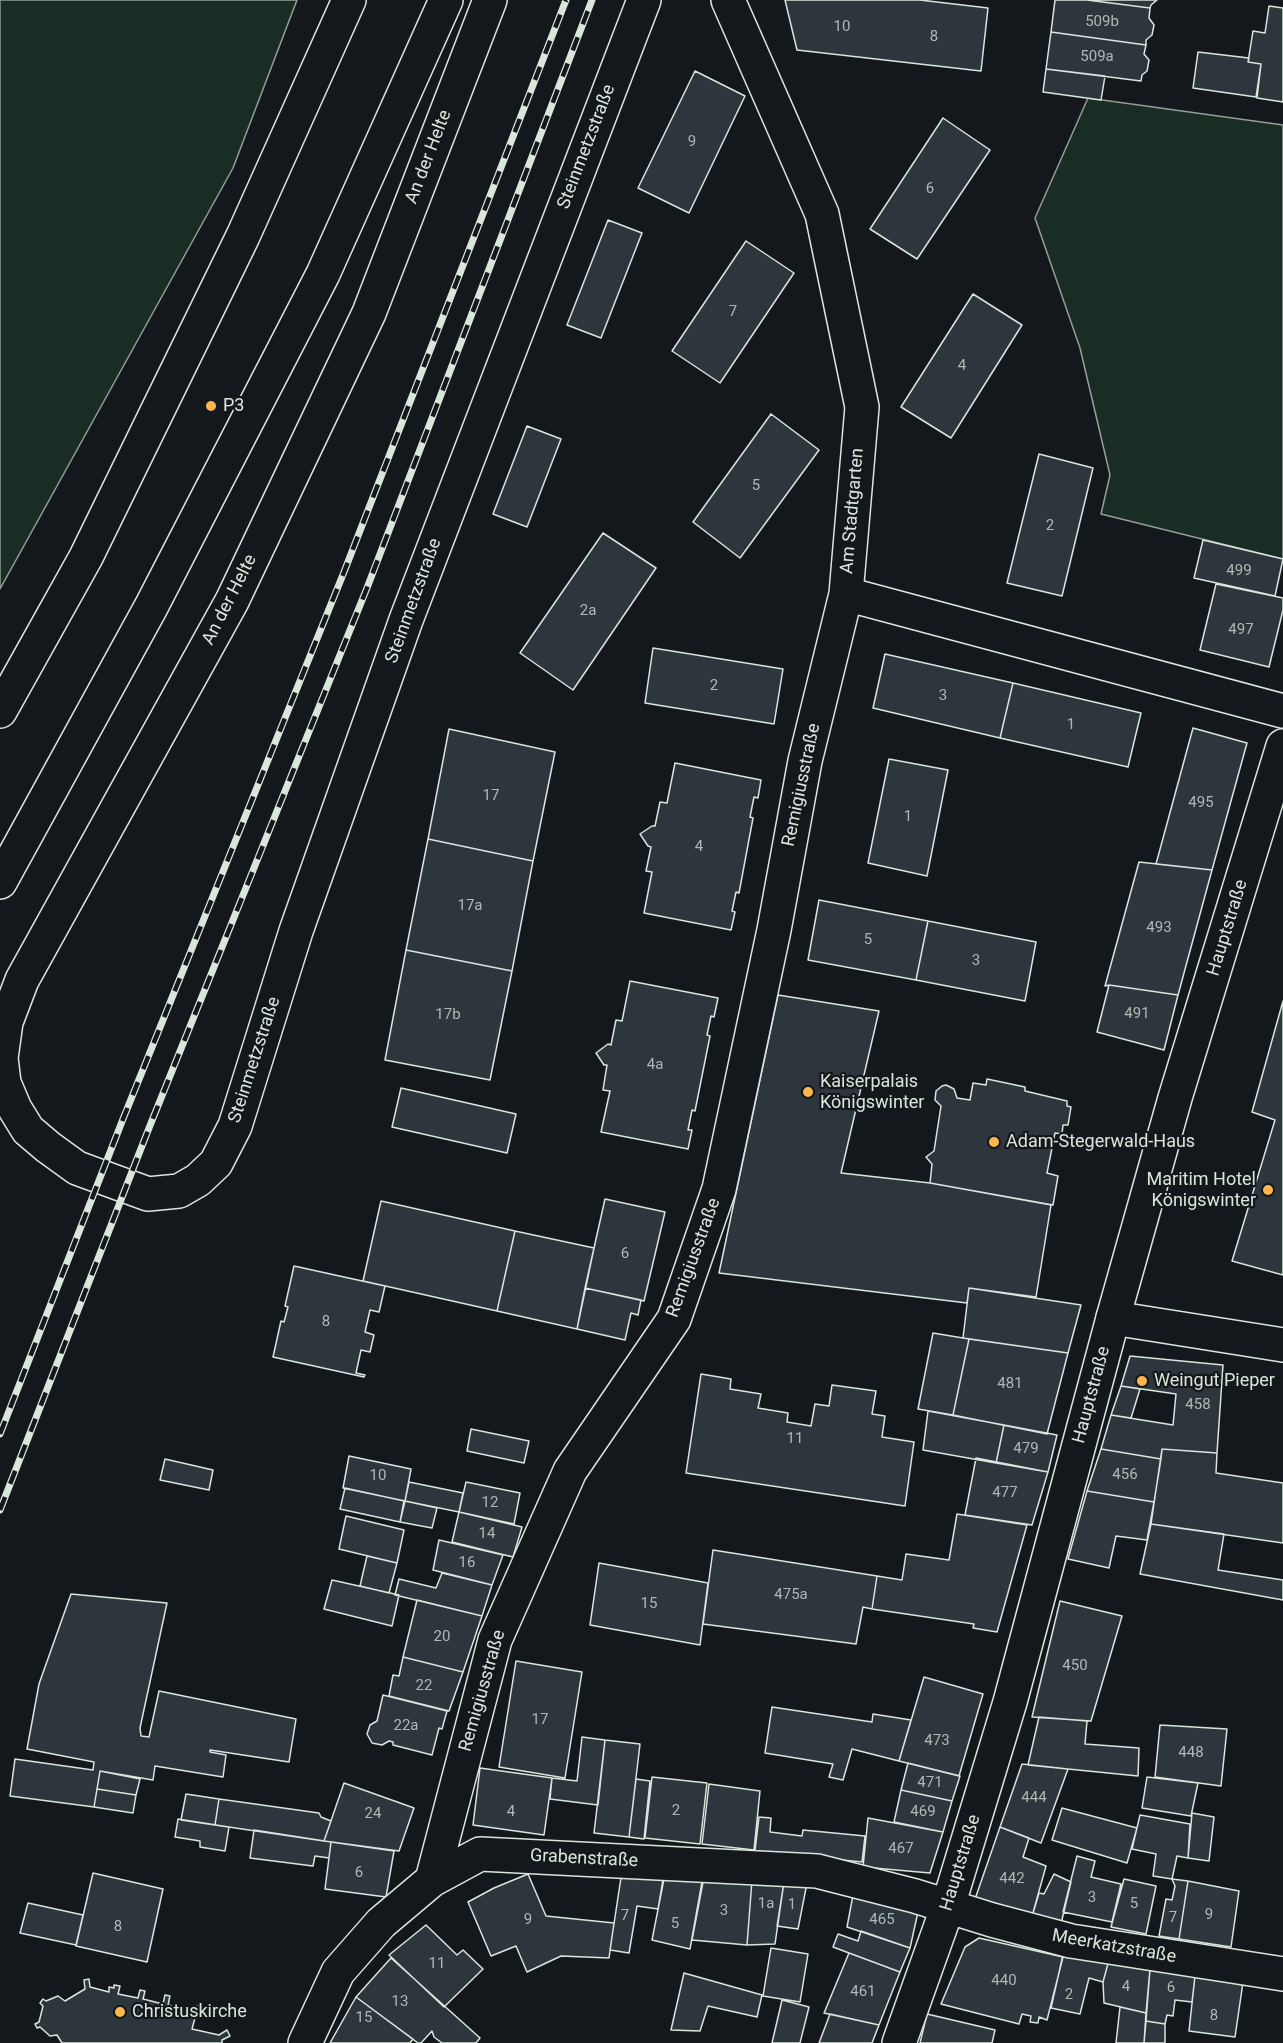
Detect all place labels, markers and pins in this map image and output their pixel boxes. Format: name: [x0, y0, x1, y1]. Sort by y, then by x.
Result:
place label: P3: [223, 395, 244, 417]
marker: P3: [204, 399, 218, 413]
place label: Kaiserpalais Königswinter: [820, 1071, 924, 1114]
marker: Kaiserpalais Königswinter: [801, 1085, 815, 1099]
place label: Adam-Stegerwald-Haus: [1006, 1131, 1195, 1153]
marker: Adam-Stegerwald-Haus: [987, 1135, 1001, 1149]
place label: Maritim Hotel Königswinter: [1147, 1169, 1256, 1212]
marker: Maritim Hotel Königswinter: [1261, 1183, 1275, 1197]
place label: Weingut Pieper: [1154, 1370, 1275, 1392]
marker: Weingut Pieper: [1135, 1374, 1149, 1388]
place label: Christuskirche: [132, 2001, 247, 2023]
marker: Christuskirche: [113, 2005, 127, 2019]

